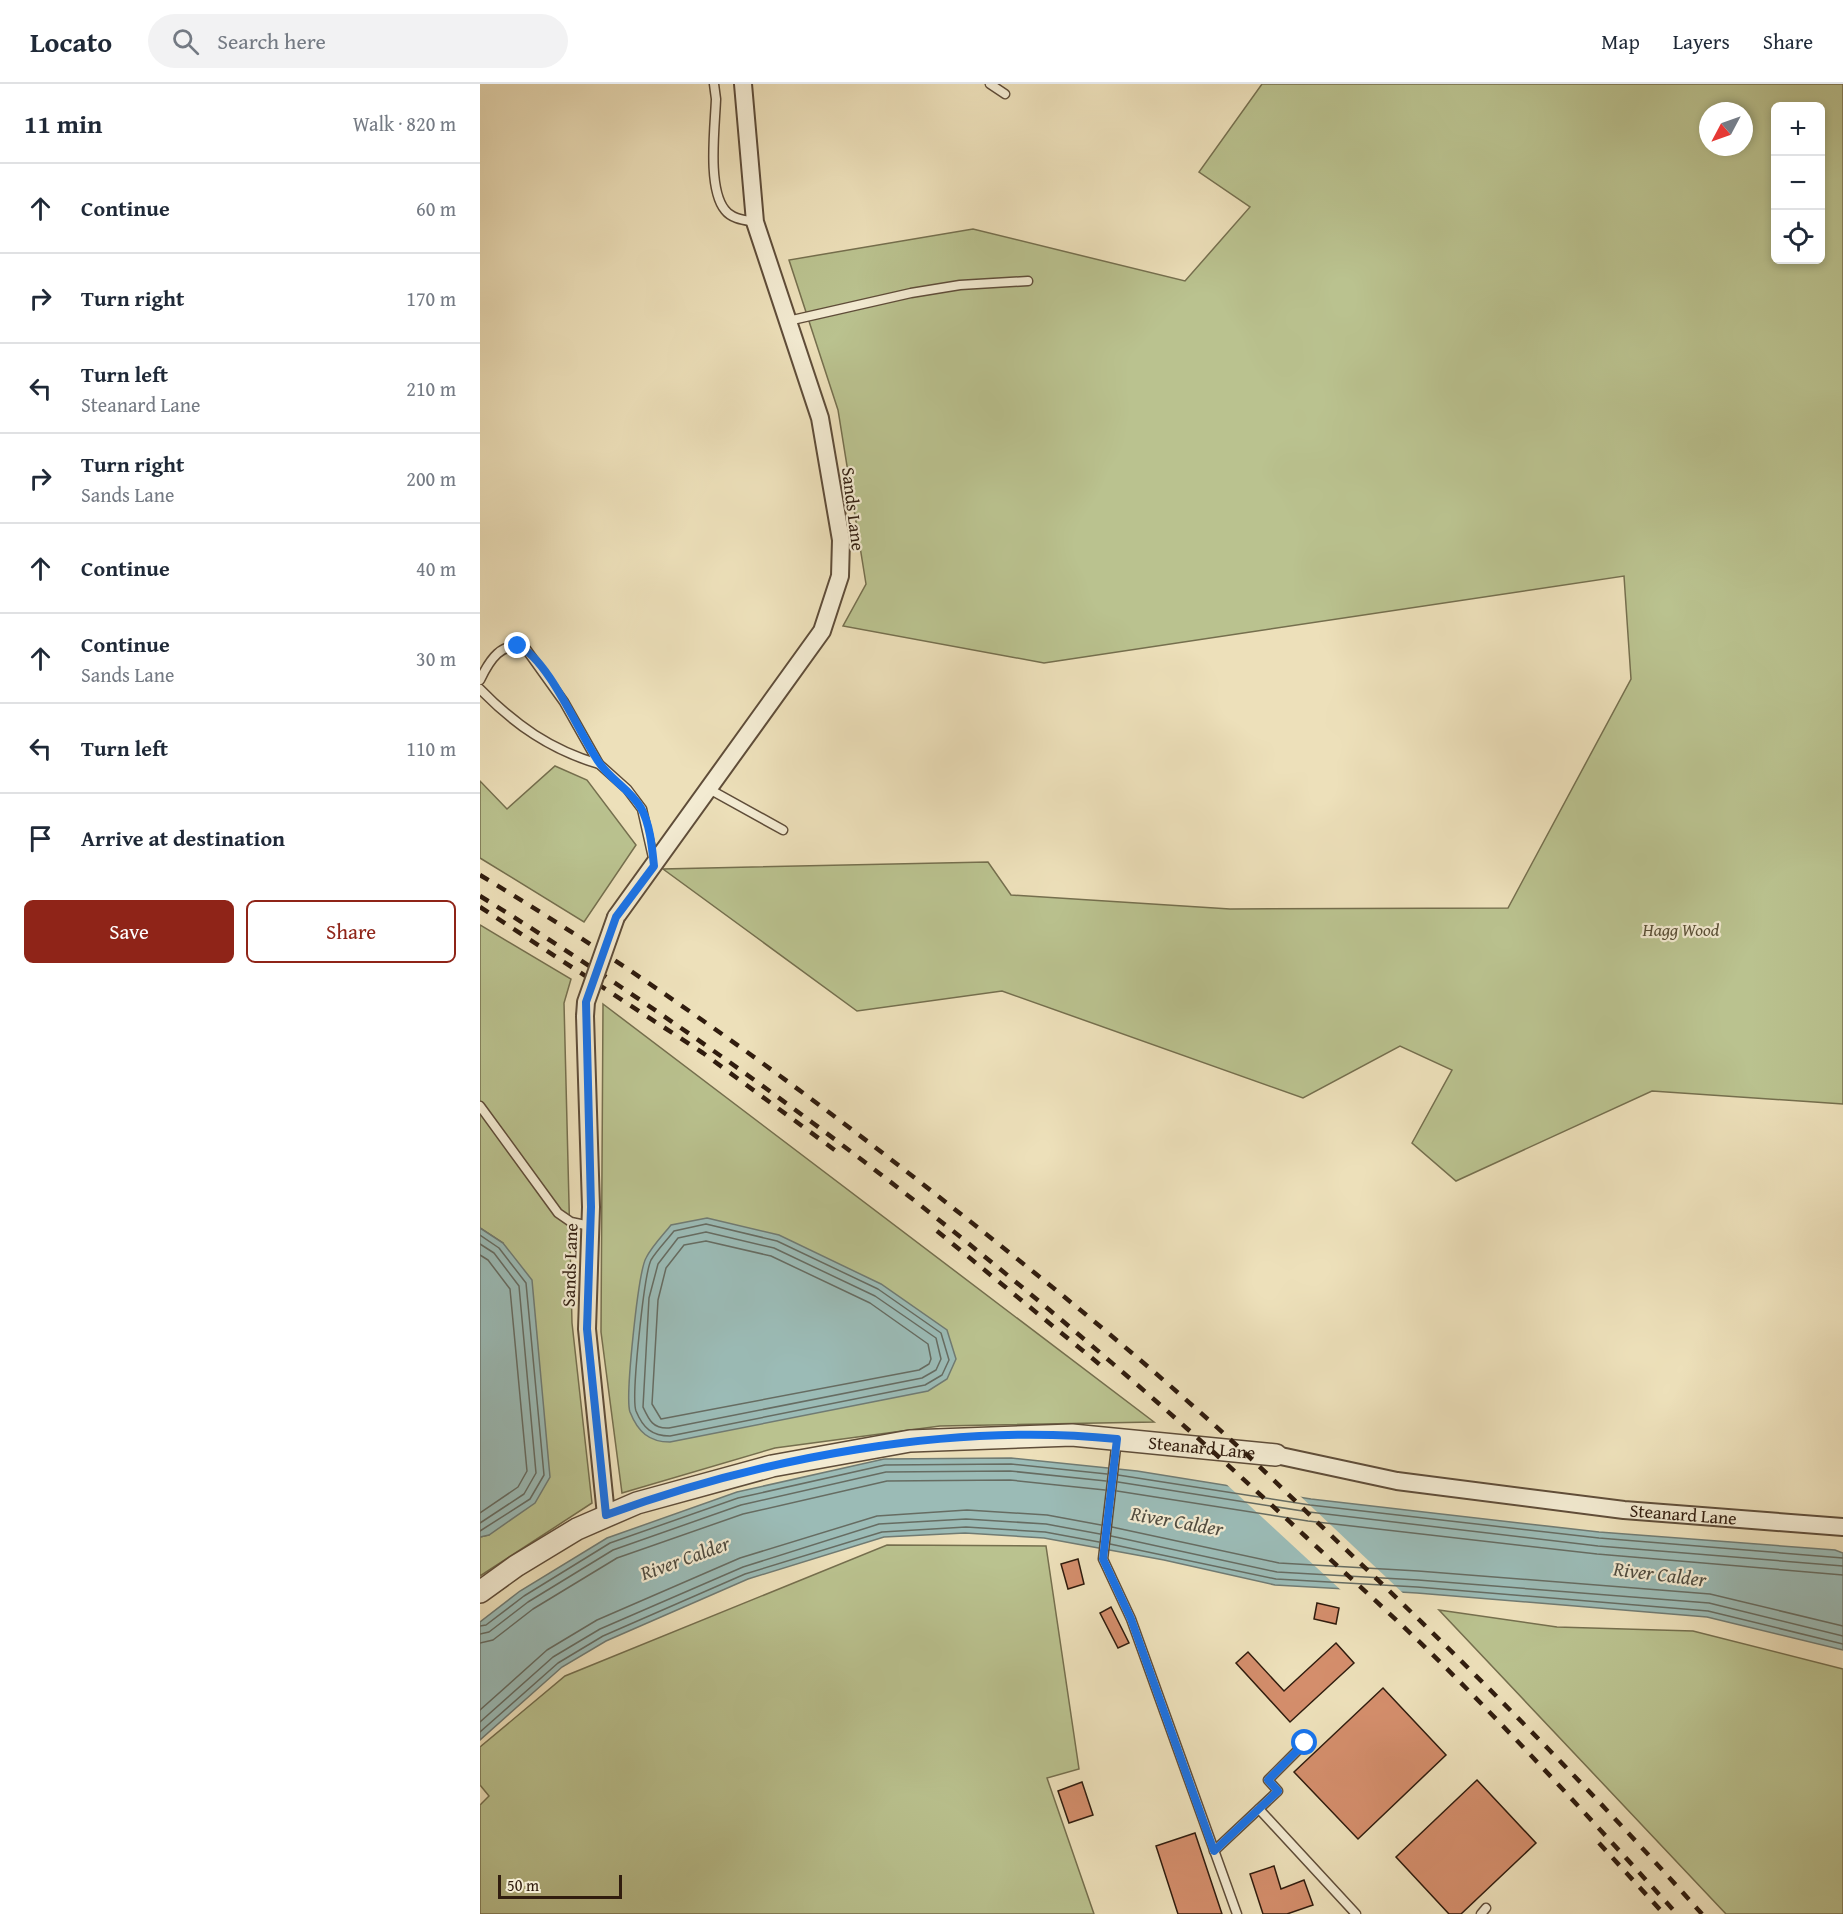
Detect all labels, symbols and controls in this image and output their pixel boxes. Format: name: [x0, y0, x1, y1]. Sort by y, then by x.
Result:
search box: [148, 14, 568, 68]
text: Locato: [30, 21, 112, 62]
icon: search: [169, 25, 202, 58]
text: Search here: [217, 25, 326, 57]
text: Map: [1601, 26, 1640, 57]
text: Layers: [1673, 26, 1730, 57]
text: Share: [1763, 26, 1813, 57]
north arrow: [1699, 102, 1753, 156]
map controls: [1771, 102, 1825, 264]
button: +: [1771, 102, 1825, 156]
text: 11 min: [24, 104, 102, 143]
text: Walk · 820 m: [353, 109, 456, 138]
button: −: [1771, 156, 1825, 210]
icon: ahead: [24, 192, 57, 225]
text: Continue: [81, 192, 170, 224]
text: 60 m: [416, 194, 456, 223]
button: locate: [1771, 210, 1825, 264]
icon: right: [24, 282, 57, 315]
text: Turn right: [81, 282, 184, 314]
text: 170 m: [406, 284, 456, 313]
text: Turn left: [81, 358, 168, 390]
icon: left: [24, 372, 57, 405]
text: 210 m: [406, 374, 456, 403]
text: Steanard Lane: [81, 390, 200, 419]
text: Turn right: [81, 448, 184, 480]
icon: right: [24, 462, 57, 495]
text: 200 m: [406, 464, 456, 493]
street label: Sands Lane: [835, 466, 872, 552]
text: Sands Lane: [81, 480, 174, 509]
icon: ahead: [24, 552, 57, 585]
text: Continue: [81, 552, 170, 584]
text: 40 m: [416, 554, 456, 583]
text: Continue: [81, 628, 170, 660]
route end: [504, 632, 530, 658]
icon: ahead: [24, 642, 57, 675]
text: 30 m: [416, 644, 456, 673]
text: Sands Lane: [81, 660, 174, 689]
icon: left: [24, 732, 57, 765]
text: Turn left: [81, 732, 168, 764]
text: 110 m: [406, 734, 456, 763]
icon: arrive: [24, 822, 57, 855]
text: Arrive at destination: [81, 822, 285, 854]
button: Save: [24, 900, 234, 963]
button: Share: [246, 900, 456, 963]
park label: Hagg Wood: [1642, 916, 1720, 943]
street label: Sands Lane: [555, 1223, 584, 1307]
street label: Steanard Lane: [1147, 1429, 1257, 1466]
street label: Steanard Lane: [1629, 1496, 1738, 1532]
water label: River Calder: [1128, 1498, 1226, 1543]
water label: River Calder: [635, 1528, 734, 1587]
water label: River Calder: [1611, 1553, 1709, 1594]
route start: [1291, 1729, 1317, 1755]
scale bar: [498, 1872, 622, 1900]
text: 50 m: [507, 1873, 539, 1897]

